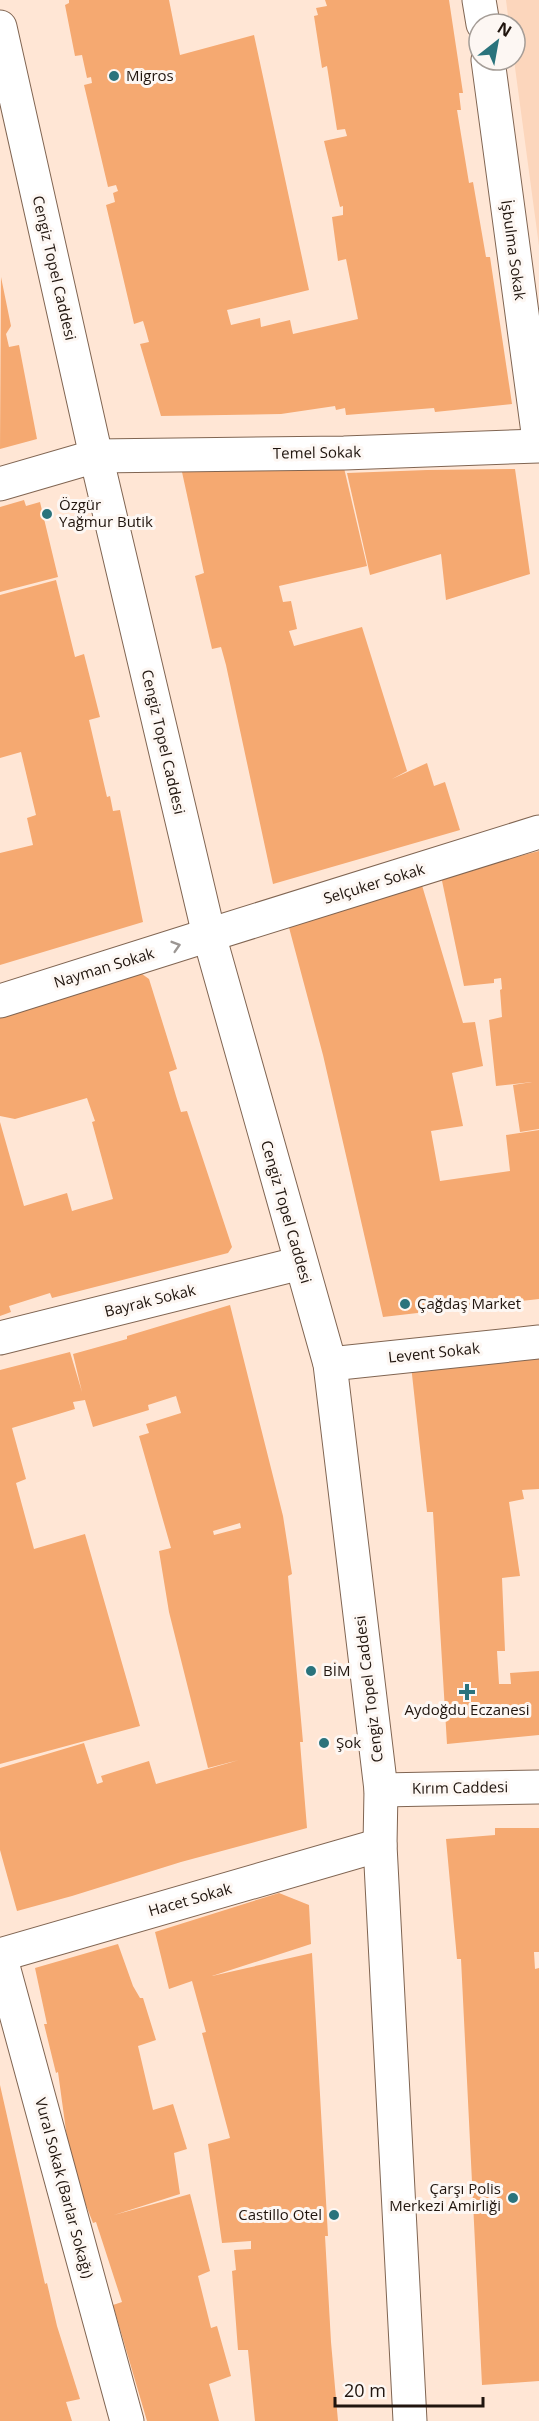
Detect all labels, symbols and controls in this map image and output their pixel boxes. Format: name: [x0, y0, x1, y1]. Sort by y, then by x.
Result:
north arrow: [467, 12, 527, 72]
text: N: [493, 16, 516, 42]
place label: Migros: [126, 65, 174, 85]
marker: Migros: [107, 69, 121, 83]
street label: Cengiz Topel Caddesi: [29, 193, 81, 342]
street label: İşbulma Sokak: [497, 198, 531, 301]
street label: Temel Sokak: [273, 441, 361, 463]
place label: Özgür Yağmur Butik: [59, 494, 153, 531]
marker: Özgür Yağmur Butik: [40, 507, 54, 521]
street label: Cengiz Topel Caddesi: [138, 667, 190, 816]
street label: Selçuker Sokak: [321, 858, 427, 908]
one-way arrow: [170, 940, 181, 953]
street label: Nayman Sokak: [51, 942, 156, 992]
street label: Cengiz Topel Caddesi: [257, 1138, 317, 1286]
street label: Bayrak Sokak: [102, 1279, 197, 1321]
place label: Çağdaş Market: [417, 1293, 521, 1313]
marker: Çağdaş Market: [398, 1297, 412, 1311]
street label: Levent Sokak: [387, 1337, 481, 1367]
street label: Cengiz Topel Caddesi: [349, 1614, 387, 1764]
place label: BİM: [323, 1660, 350, 1680]
marker: BİM: [304, 1664, 318, 1678]
marker: Aydoğdu Eczanesi: [460, 1685, 474, 1699]
place label: Aydoğdu Eczanesi: [404, 1699, 530, 1719]
place label: Şok: [336, 1732, 361, 1752]
marker: Şok: [317, 1736, 331, 1750]
street label: Kırım Caddesi: [412, 1776, 508, 1798]
street label: Hacet Sokak: [146, 1878, 234, 1920]
street label: Vural Sokak (Barlar Sokağı): [31, 2095, 99, 2280]
place label: Çarşı Polis Merkezi Amirliği: [389, 2178, 501, 2215]
marker: Çarşı Polis Merkezi Amirliği: [506, 2191, 520, 2205]
place label: Castillo Otel: [238, 2204, 322, 2224]
marker: Castillo Otel: [327, 2208, 341, 2222]
scale bar: [335, 2370, 484, 2408]
text: 20 m: [344, 2378, 386, 2402]

